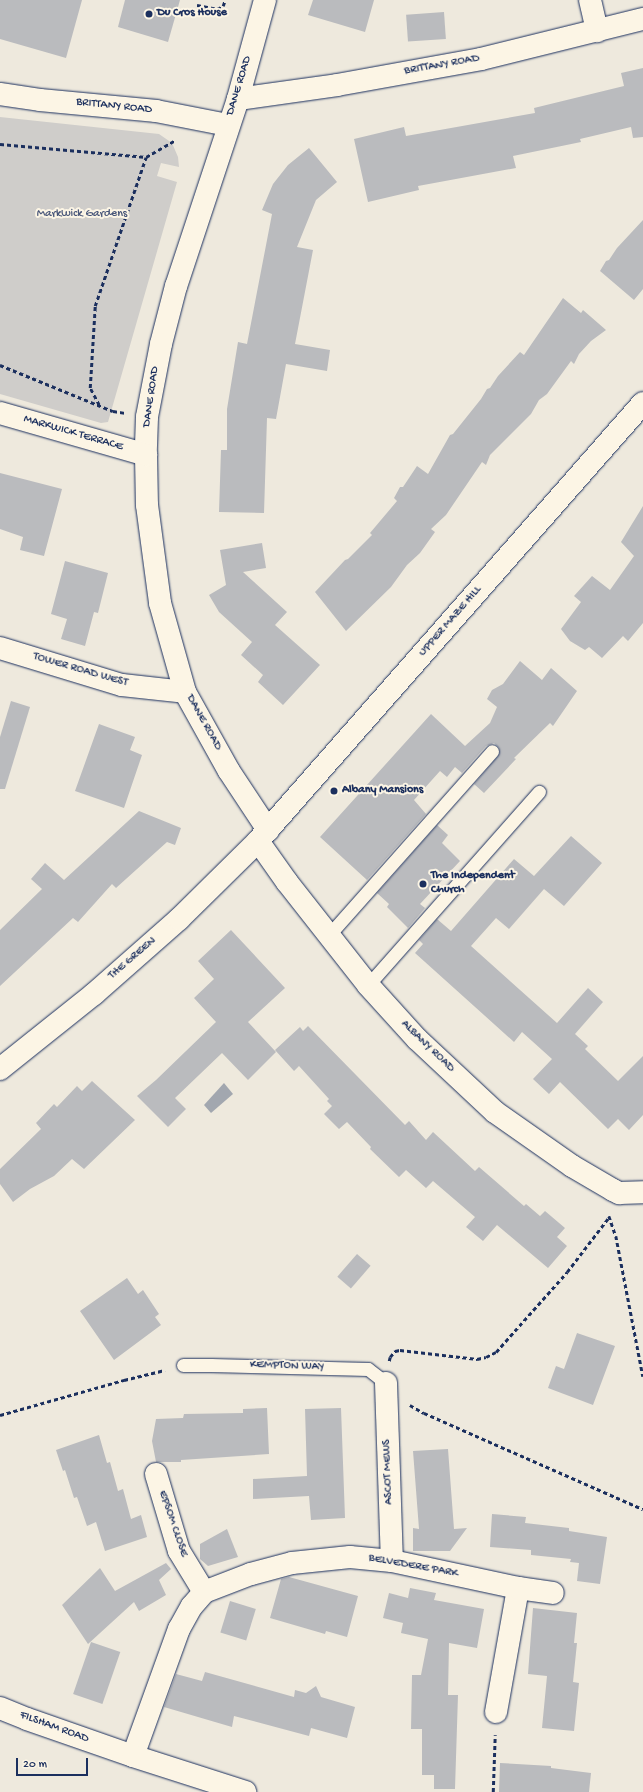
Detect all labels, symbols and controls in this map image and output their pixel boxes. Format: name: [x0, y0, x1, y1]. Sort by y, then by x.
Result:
place label: Du Cros House: [157, 7, 227, 21]
marker: Du Cros House: [144, 9, 154, 19]
street label: BRITTANY ROAD: [403, 52, 481, 80]
street label: DANE ROAD: [224, 55, 256, 117]
street label: BRITTANY ROAD: [75, 96, 153, 118]
park label: Markwick Gardens: [37, 208, 127, 222]
street label: DANE ROAD: [141, 366, 163, 428]
street label: MARKWICK TERRACE: [21, 413, 125, 455]
street label: UPPER MAZE HILL: [416, 584, 486, 660]
street label: TOWER ROAD WEST: [31, 651, 129, 691]
street label: DANE ROAD: [182, 693, 224, 753]
place label: Albany Mansions: [342, 784, 423, 798]
marker: Albany Mansions: [329, 786, 339, 796]
place label: The Independent Church: [431, 870, 515, 898]
marker: The Independent Church: [418, 879, 428, 889]
street label: THE GREEN: [106, 934, 160, 984]
street label: ALBANY ROAD: [397, 1018, 457, 1076]
street label: KEMPTON WAY: [250, 1359, 324, 1375]
street label: ASCOT MEWS: [381, 1439, 397, 1505]
street label: EPSOM CLOSE: [154, 1489, 190, 1559]
street label: BELVEDERE PARK: [367, 1552, 459, 1582]
street label: FILSHAM ROAD: [17, 1709, 91, 1747]
scale bar: [18, 1750, 90, 1776]
text: 20 m: [23, 1758, 47, 1772]

